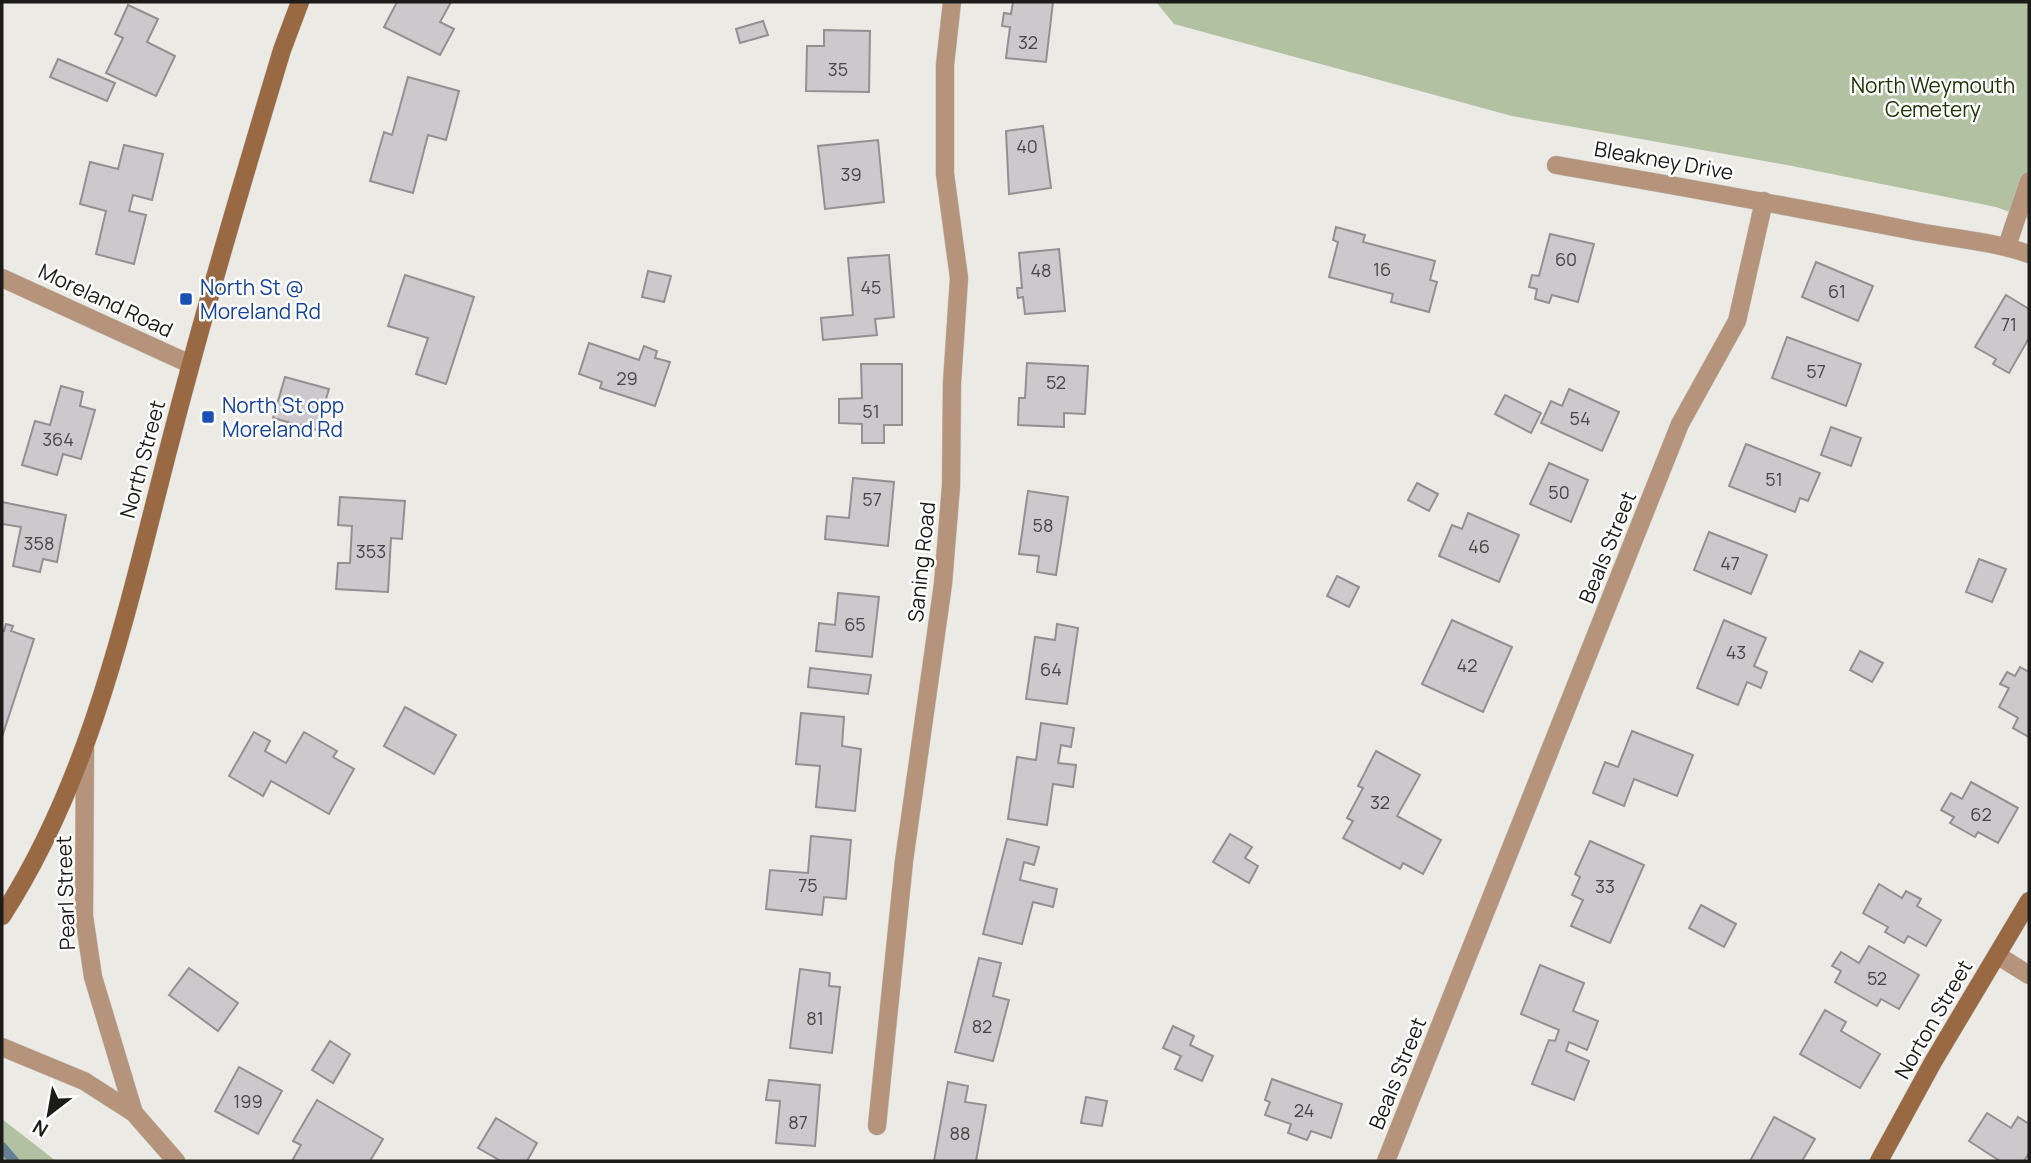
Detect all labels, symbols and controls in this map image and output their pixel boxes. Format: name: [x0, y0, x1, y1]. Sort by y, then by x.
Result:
house number: 32: [1018, 30, 1038, 54]
house number: 35: [828, 57, 848, 81]
park label: North Weymouth Cemetery: [1851, 71, 2015, 123]
house number: 40: [1016, 134, 1038, 158]
street label: Bleakney Drive: [1592, 134, 1736, 186]
house number: 39: [840, 162, 862, 186]
house number: 60: [1555, 247, 1577, 271]
street label: Moreland Road: [34, 257, 178, 343]
house number: 16: [1373, 257, 1391, 281]
house number: 48: [1030, 258, 1052, 282]
place label: North St @ Moreland Rd: [200, 273, 321, 325]
house number: 45: [860, 275, 882, 299]
house number: 61: [1828, 279, 1846, 303]
marker: North St @ Moreland Rd: [178, 291, 194, 307]
house number: 71: [2001, 312, 2017, 336]
house number: 57: [1806, 359, 1826, 383]
house number: 29: [616, 366, 638, 390]
house number: 52: [1046, 370, 1066, 394]
place label: North St opp Moreland Rd: [222, 391, 344, 443]
street label: North Street: [113, 397, 171, 521]
house number: 51: [862, 399, 880, 423]
house number: 54: [1569, 406, 1591, 430]
marker: North St opp Moreland Rd: [200, 409, 216, 425]
house number: 364: [42, 427, 74, 451]
house number: 51: [1765, 467, 1783, 491]
house number: 50: [1548, 480, 1570, 504]
house number: 57: [862, 487, 882, 511]
street label: Beals Street: [1572, 487, 1642, 607]
street label: Saning Road: [901, 500, 941, 624]
house number: 58: [1033, 513, 1053, 537]
house number: 358: [24, 531, 54, 555]
house number: 46: [1468, 534, 1490, 558]
house number: 353: [356, 539, 386, 563]
house number: 47: [1720, 551, 1740, 575]
house number: 65: [844, 612, 866, 636]
house number: 43: [1726, 640, 1746, 664]
house number: 42: [1457, 653, 1477, 677]
house number: 64: [1040, 657, 1062, 681]
house number: 32: [1370, 790, 1390, 814]
house number: 62: [1970, 802, 1992, 826]
street label: Pearl Street: [49, 835, 81, 951]
house number: 75: [798, 873, 818, 897]
house number: 33: [1595, 874, 1615, 898]
street label: Norton Street: [1888, 954, 1978, 1084]
house number: 52: [1867, 966, 1887, 990]
house number: 81: [806, 1006, 824, 1030]
street label: Beals Street: [1362, 1013, 1432, 1133]
house number: 82: [972, 1014, 992, 1038]
north arrow: [14, 1079, 84, 1149]
house number: 199: [233, 1089, 263, 1113]
house number: 24: [1294, 1098, 1314, 1122]
house number: 87: [788, 1110, 808, 1134]
text: N: [28, 1114, 53, 1143]
house number: 88: [950, 1121, 970, 1145]

